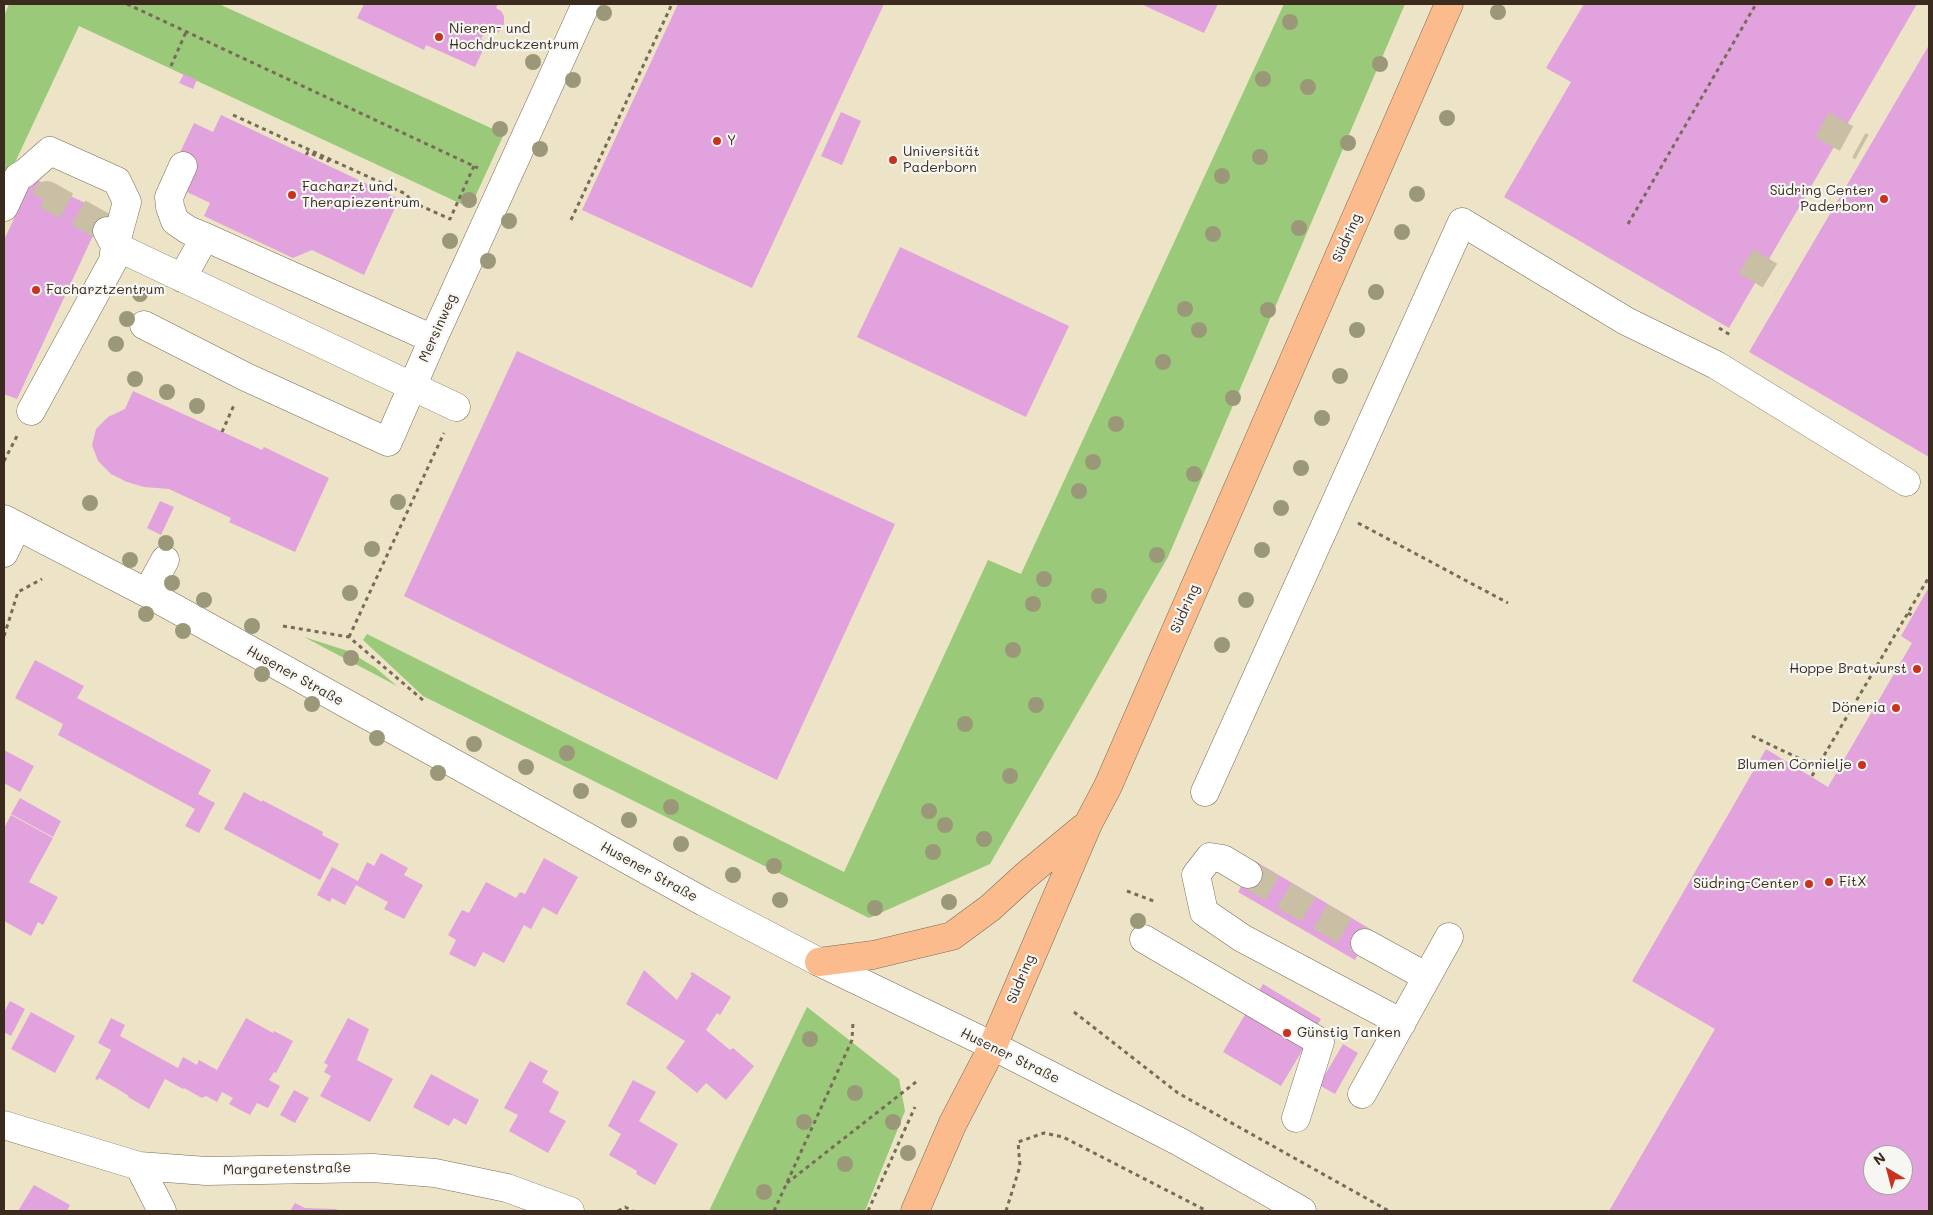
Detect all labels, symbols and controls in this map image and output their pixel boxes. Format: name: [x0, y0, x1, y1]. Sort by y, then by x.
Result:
place label: Nieren- und Hochdruckzentrum: [449, 21, 579, 54]
marker: Nieren- und Hochdruckzentrum: [433, 31, 445, 43]
place label: Y: [727, 133, 736, 149]
marker: Y: [711, 135, 723, 147]
place label: Universität Paderborn: [903, 144, 980, 176]
marker: Universität Paderborn: [887, 154, 899, 166]
place label: Facharzt und Therapiezentrum: [302, 179, 420, 212]
place label: Südring Center Paderborn: [1770, 183, 1874, 216]
marker: Facharzt und Therapiezentrum: [286, 189, 298, 201]
marker: Südring Center Paderborn: [1878, 193, 1890, 205]
street label: Südring: [1329, 211, 1365, 265]
place label: Facharztzentrum: [46, 282, 165, 298]
marker: Facharztzentrum: [30, 284, 42, 296]
street label: Mersinweg: [415, 291, 461, 365]
street label: Südring: [1167, 582, 1203, 636]
street label: Husener Straße: [244, 642, 346, 710]
place label: Hoppe Bratwurst: [1789, 661, 1907, 677]
marker: Hoppe Bratwurst: [1911, 663, 1923, 675]
place label: Döneria: [1832, 700, 1886, 716]
marker: Döneria: [1890, 702, 1902, 714]
place label: Blumen Cornielje: [1737, 757, 1852, 773]
marker: Blumen Cornielje: [1856, 759, 1868, 771]
street label: Husener Straße: [598, 838, 700, 906]
place label: FitX: [1839, 874, 1867, 890]
place label: Südring-Center: [1693, 876, 1799, 892]
marker: FitX: [1823, 876, 1835, 888]
marker: Südring-Center: [1803, 878, 1815, 890]
street label: Südring: [1003, 952, 1039, 1006]
street label: Husener Straße: [958, 1025, 1062, 1087]
place label: Günstig Tanken: [1297, 1025, 1401, 1041]
marker: Günstig Tanken: [1281, 1027, 1293, 1039]
north arrow: [1863, 1145, 1913, 1195]
text: N: [1869, 1148, 1889, 1169]
street label: Margaretenstraße: [223, 1159, 351, 1179]

